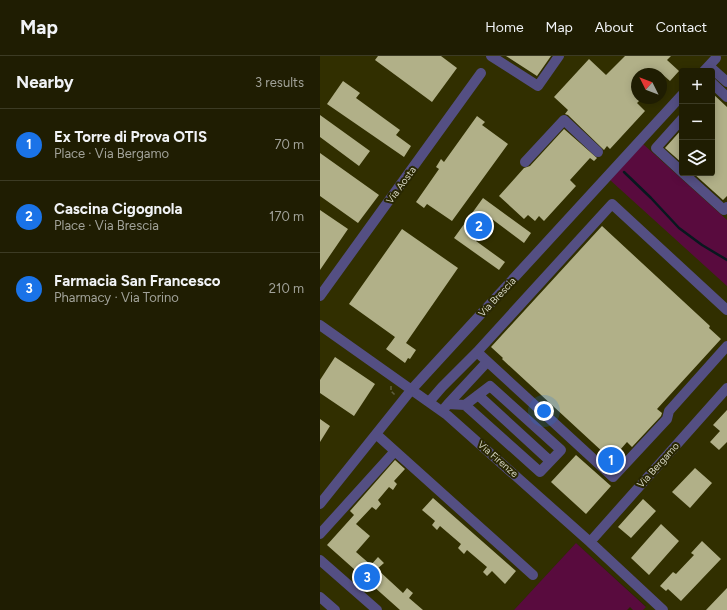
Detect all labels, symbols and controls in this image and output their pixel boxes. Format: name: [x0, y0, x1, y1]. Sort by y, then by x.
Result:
text: Map: [20, 16, 58, 39]
text: Home: [485, 19, 524, 36]
text: Map: [546, 19, 573, 36]
text: About: [595, 19, 634, 36]
text: Contact: [656, 19, 707, 36]
north arrow: [631, 68, 667, 104]
map controls: [679, 68, 715, 176]
button: +: [679, 68, 715, 104]
text: Nearby: [16, 72, 74, 92]
text: 3 results: [255, 75, 304, 90]
button: −: [679, 104, 715, 140]
text: Ex Torre di Prova OTIS: [54, 128, 207, 146]
text: 1: [26, 137, 32, 152]
text: 70 m: [274, 137, 304, 152]
button: layers: [679, 140, 715, 176]
text: Place · Via Bergamo: [54, 146, 169, 161]
street label: Via Aosta: [383, 164, 419, 206]
text: Cascina Cigognola: [54, 200, 183, 218]
text: 2: [25, 209, 33, 224]
text: 170 m: [269, 209, 304, 224]
pin: 2: [466, 211, 492, 241]
text: Place · Via Brescia: [54, 218, 159, 233]
text: Farmacia San Francesco: [54, 272, 221, 290]
street label: Via Brescia: [475, 275, 519, 319]
text: 3: [25, 281, 33, 296]
text: 210 m: [269, 281, 304, 296]
text: Pharmacy · Via Torino: [54, 290, 179, 305]
your location: [534, 401, 554, 421]
street label: Via Firenze: [475, 438, 521, 480]
street label: Via Bergamo: [634, 439, 682, 491]
pin: 1: [598, 445, 624, 475]
pin: 3: [354, 562, 380, 592]

